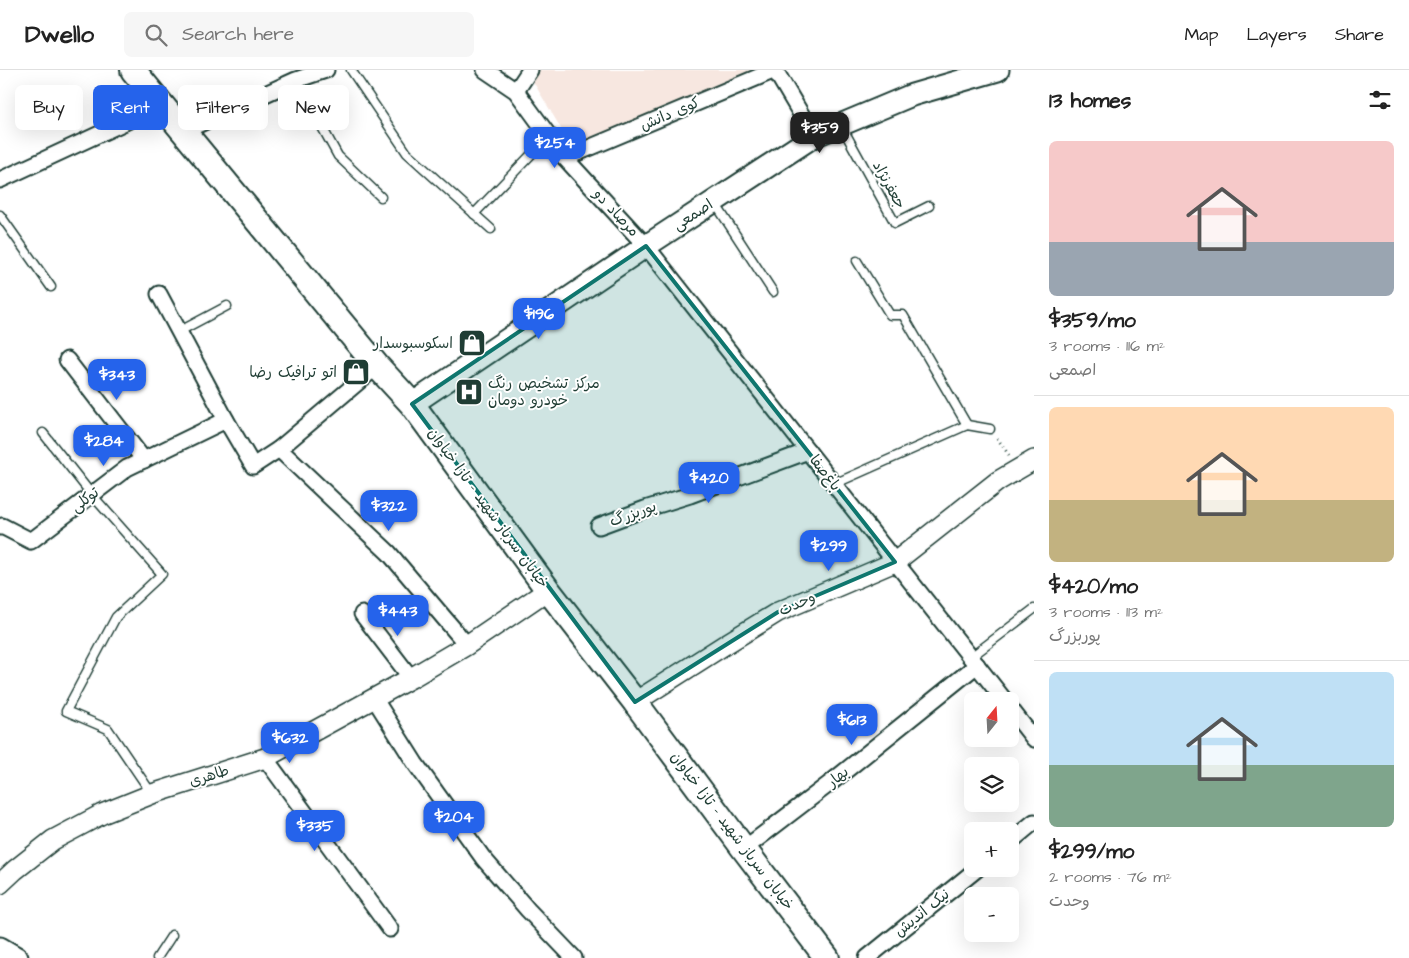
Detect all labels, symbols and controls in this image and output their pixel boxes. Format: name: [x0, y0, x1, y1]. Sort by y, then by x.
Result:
search box: [124, 12, 474, 57]
text: Dwello: [25, 18, 94, 52]
icon: search: [142, 21, 170, 49]
text: Search here: [182, 21, 294, 48]
text: Map: [1184, 22, 1218, 47]
text: Layers: [1246, 22, 1307, 47]
text: Share: [1335, 22, 1384, 47]
chip: Buy: [15, 85, 83, 130]
chip: Rent: [93, 85, 168, 130]
chip: Filters: [178, 85, 268, 130]
chip: New: [278, 85, 349, 130]
text: 13 homes: [1049, 86, 1131, 115]
icon: filters: [1366, 86, 1394, 114]
street label: کوی دانش: [637, 92, 703, 136]
pin: $359: [790, 112, 850, 154]
text: $359: [801, 117, 839, 139]
pin: $254: [525, 126, 585, 169]
text: $254: [535, 132, 575, 154]
street label: جعفرنژاد: [867, 157, 911, 213]
icon: home: [1177, 174, 1267, 264]
street label: مرصاد دو: [588, 184, 644, 242]
street label: اصمعی: [669, 194, 717, 236]
pin: $196: [509, 298, 569, 340]
text: $196: [524, 303, 554, 325]
text: $359/mo: [1049, 306, 1136, 335]
shop icon: اسکوسبوسدار: [457, 328, 487, 358]
place label: اسکوسبوسدار: [373, 333, 453, 354]
text: 3 rooms · 116 m²: [1049, 335, 1165, 357]
shop icon: اتو ترافیک رضا: [341, 357, 371, 387]
pin: $343: [87, 358, 147, 401]
text: اصمعی: [1049, 359, 1096, 381]
place label: اتو ترافیک رضا: [249, 362, 337, 383]
text: $343: [99, 364, 135, 386]
place label: مرکز تشخیص رنگ خودرو دومان: [488, 373, 600, 411]
hospital icon: مرکز تشخیص رنگ خودرو دومان: [454, 377, 484, 407]
pin: $284: [74, 424, 134, 467]
street label: خیابان سرباز شهید - تازا خیاوان: [423, 424, 553, 592]
text: $284: [84, 430, 124, 452]
icon: home: [1177, 439, 1267, 529]
street label: باغ‌صفا: [804, 450, 846, 496]
pin: $420: [679, 462, 739, 504]
text: $420: [689, 467, 729, 489]
street label: توکلی: [66, 482, 104, 518]
pin: $322: [359, 490, 419, 532]
text: $322: [371, 495, 407, 517]
street label: پوربزرگ: [607, 496, 659, 532]
pin: $299: [799, 530, 859, 572]
text: $299: [811, 535, 847, 557]
text: $420/mo: [1049, 572, 1138, 601]
street label: وحدت: [775, 587, 819, 621]
pin: $443: [368, 594, 428, 637]
text: $443: [379, 600, 417, 622]
text: 3 rooms · 113 m²: [1049, 601, 1163, 623]
text: پوربزرگ: [1049, 625, 1101, 647]
north arrow: [964, 692, 1019, 748]
map controls: [964, 692, 1019, 942]
pin: $613: [822, 704, 882, 746]
icon: home: [1177, 704, 1267, 794]
text: $613: [837, 709, 867, 731]
pin: $632: [260, 722, 320, 764]
text: $632: [272, 727, 308, 749]
street label: خیابان سرباز شهید - تازا خیاوان: [665, 747, 799, 915]
button: layers: [964, 757, 1019, 812]
street label: طاهری: [186, 760, 232, 792]
street label: بهار: [822, 762, 853, 793]
pin: $204: [424, 800, 484, 843]
text: $204: [434, 806, 474, 828]
pin: $335: [285, 810, 345, 852]
text: $335: [297, 815, 333, 837]
button: +: [964, 822, 1019, 877]
text: $299/mo: [1049, 837, 1134, 866]
text: 2 rooms · 76 m²: [1049, 866, 1172, 888]
street label: نیک اندیش: [890, 884, 954, 942]
button: −: [964, 887, 1019, 942]
text: وحدت: [1049, 890, 1090, 912]

